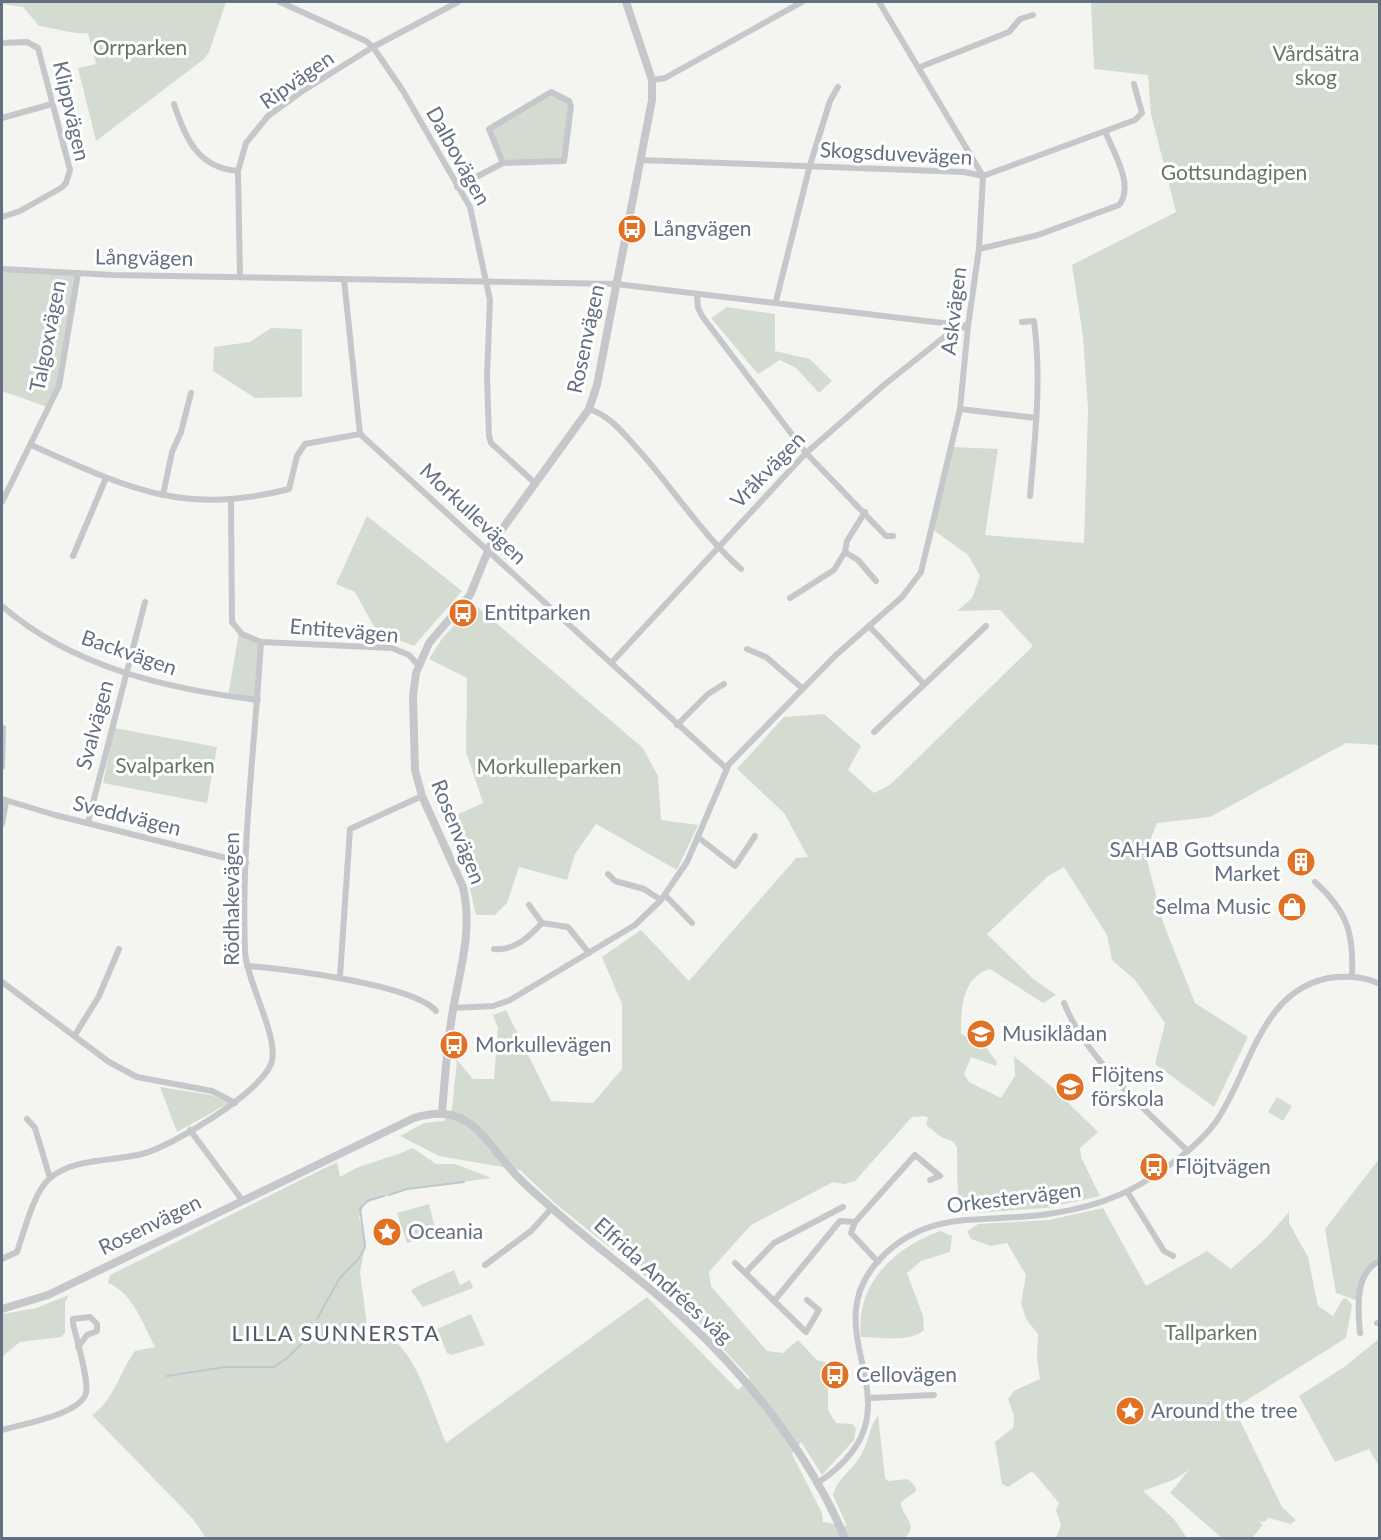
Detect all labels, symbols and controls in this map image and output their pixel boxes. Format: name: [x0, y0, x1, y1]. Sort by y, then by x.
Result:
park label: Orrparken: [93, 34, 187, 59]
park label: Vårdsätra skog: [1273, 40, 1359, 89]
street label: Ripvägen: [254, 44, 338, 113]
street label: Klippvägen: [49, 58, 96, 163]
street label: Dalbovägen: [422, 102, 497, 209]
street label: Skogsduvevägen: [819, 136, 973, 169]
park label: Gottsundagipen: [1161, 159, 1307, 184]
bus stop icon: Långvägen: [616, 213, 648, 245]
place label: Långvägen: [653, 215, 751, 240]
street label: Långvägen: [95, 243, 193, 270]
street label: Askvägen: [935, 265, 970, 356]
street label: Talgoxvägen: [24, 278, 70, 393]
street label: Rosenvägen: [561, 282, 608, 395]
street label: Vråkvägen: [725, 426, 809, 512]
street label: Morkullevägen: [416, 457, 532, 569]
bus stop icon: Entitparken: [447, 597, 479, 629]
place label: Entitparken: [484, 599, 591, 624]
street label: Entitevägen: [289, 612, 400, 647]
street label: Backvägen: [79, 624, 180, 680]
street label: Svalvägen: [70, 677, 117, 772]
park label: Svalparken: [115, 752, 215, 777]
park label: Morkulleparken: [477, 753, 621, 778]
street label: Rosenvägen: [427, 775, 492, 887]
street label: Sveddvägen: [71, 789, 184, 840]
street label: Rödhakevägen: [218, 832, 243, 966]
place label: SAHAB Gottsunda Market: [1109, 836, 1280, 885]
building icon: SAHAB Gottsunda Market: [1285, 846, 1317, 878]
shop icon: Selma Music: [1276, 891, 1308, 923]
place label: Selma Music: [1155, 893, 1271, 918]
school or university icon: Musiklådan: [965, 1018, 997, 1050]
place label: Musiklådan: [1002, 1020, 1107, 1045]
bus stop icon: Morkullevägen: [438, 1029, 470, 1061]
place label: Morkullevägen: [475, 1031, 611, 1056]
place label: Flöjtens förskola: [1091, 1061, 1164, 1110]
school or university icon: Flöjtens förskola: [1054, 1071, 1086, 1103]
bus stop icon: Flöjtvägen: [1138, 1151, 1170, 1183]
place label: Flöjtvägen: [1175, 1153, 1271, 1178]
street label: Orkestervägen: [945, 1176, 1082, 1217]
street label: Rosenvägen: [94, 1188, 205, 1259]
street label: Elfrida Andrées väg: [590, 1211, 738, 1348]
place icon: Oceania: [371, 1216, 403, 1248]
place label: Oceania: [408, 1218, 483, 1243]
district label: LILLA SUNNERSTA: [232, 1319, 440, 1346]
park label: Tallparken: [1164, 1319, 1258, 1344]
bus stop icon: Cellovägen: [819, 1359, 851, 1391]
place label: Cellovägen: [856, 1361, 957, 1386]
place icon: Around the tree: [1114, 1395, 1146, 1427]
place label: Around the tree: [1151, 1397, 1298, 1422]

